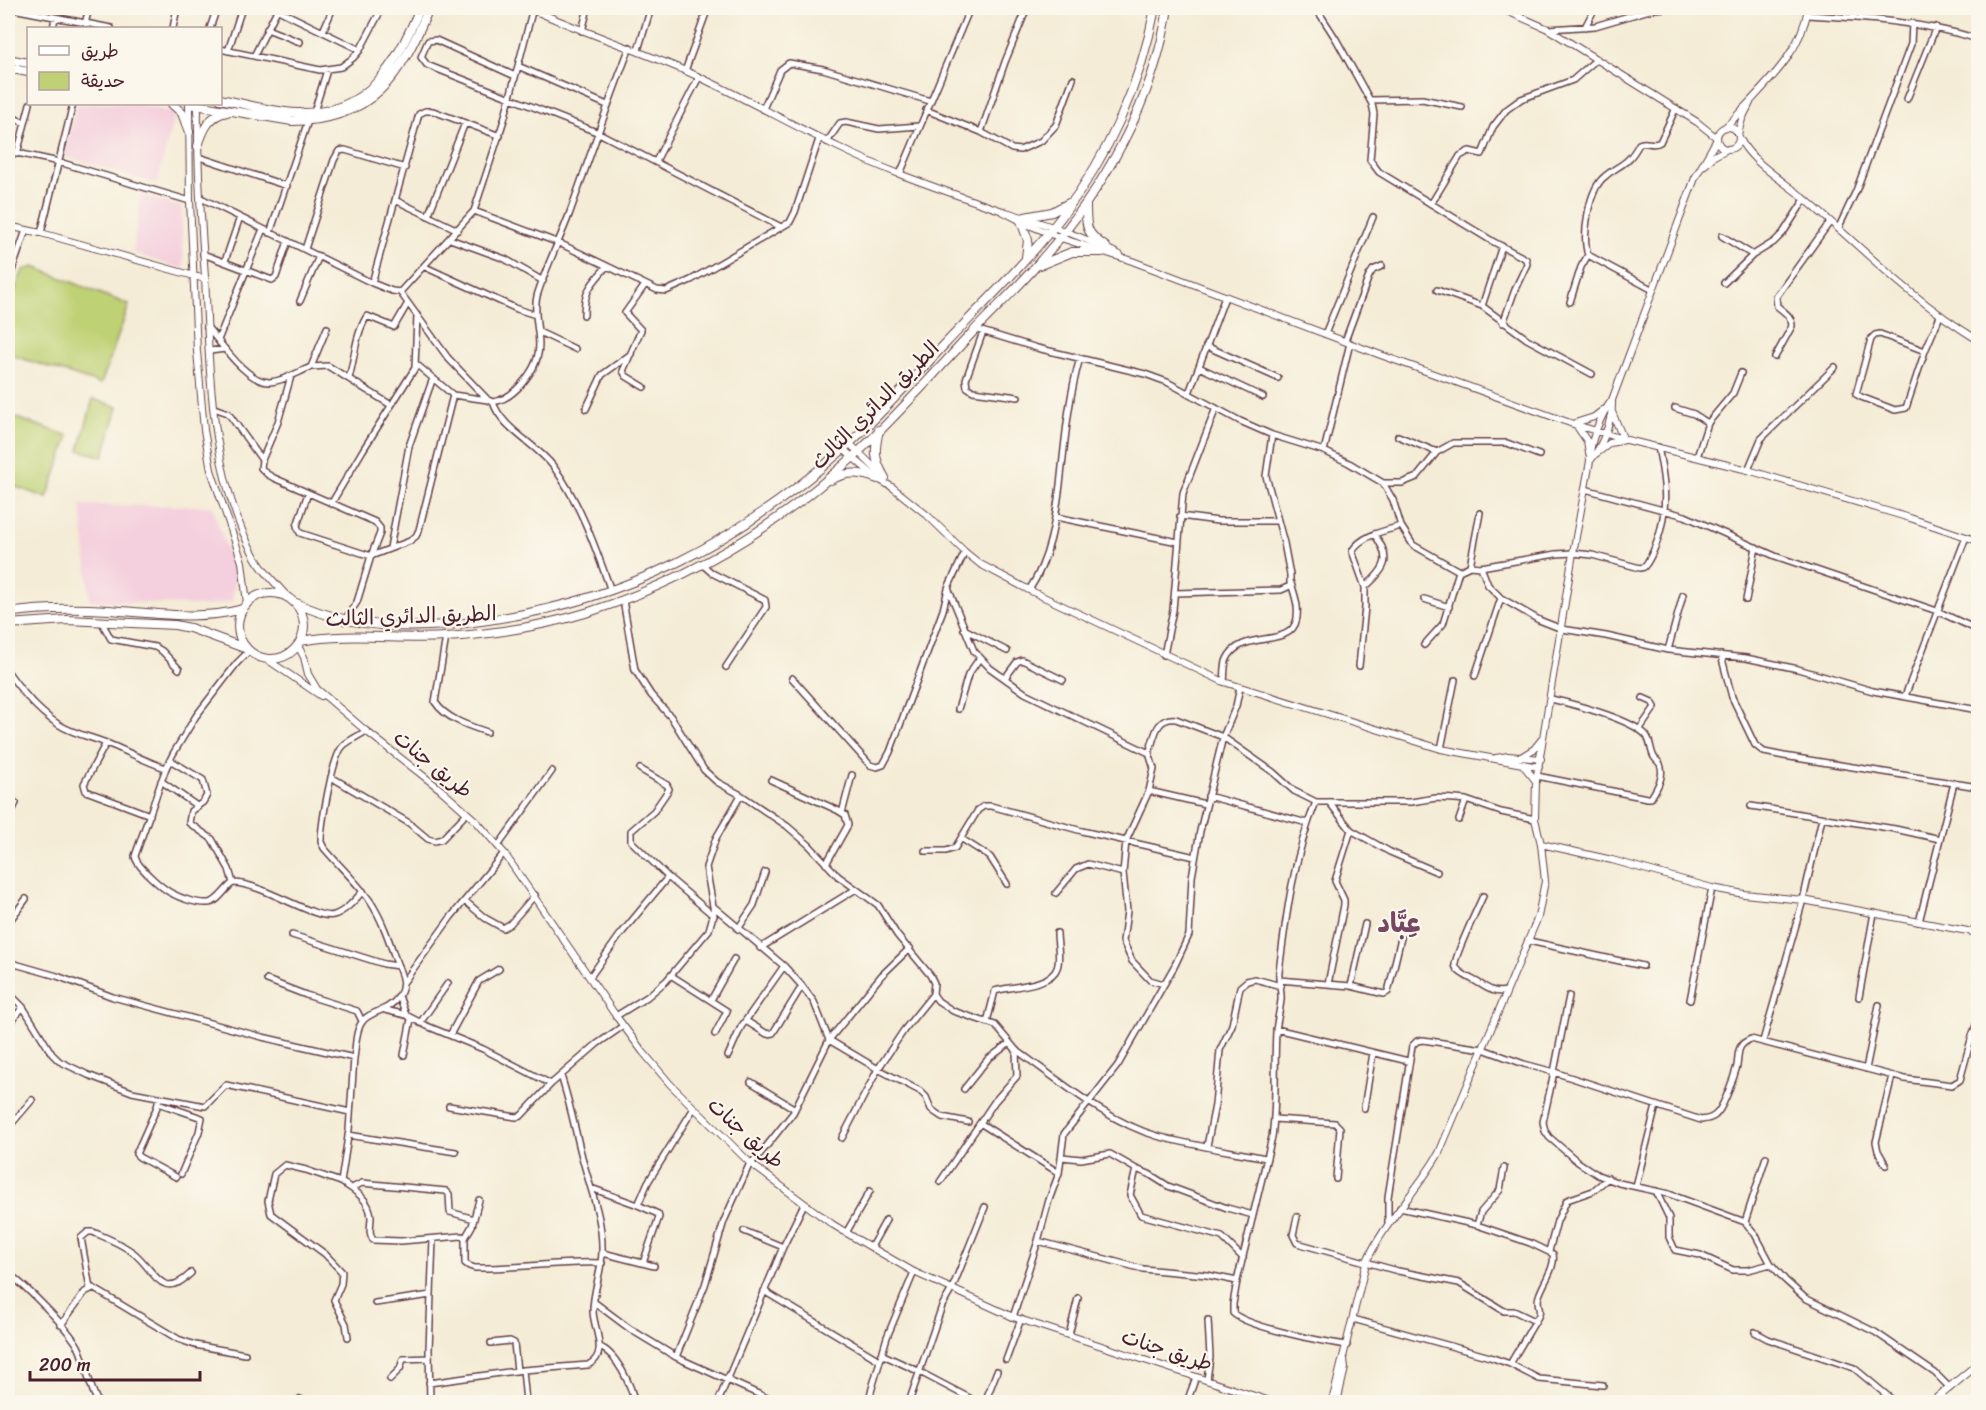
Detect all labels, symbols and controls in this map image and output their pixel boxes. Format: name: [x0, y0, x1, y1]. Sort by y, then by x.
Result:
legend: [27, 27, 222, 105]
text: طريق: [81, 35, 119, 67]
text: حديقة: [81, 65, 125, 97]
street label: الطريق الدائري الثالث: [801, 331, 949, 479]
street label: الطريق الدائري الثالث: [325, 594, 497, 638]
street label: طريق جنات: [384, 720, 482, 808]
district label: عِبَّاد: [1378, 899, 1420, 947]
street label: طريق جنات: [698, 1087, 794, 1179]
street label: طريق جنات: [1116, 1317, 1218, 1383]
scale bar: [30, 1344, 200, 1382]
text: 200 m: [39, 1349, 91, 1381]

